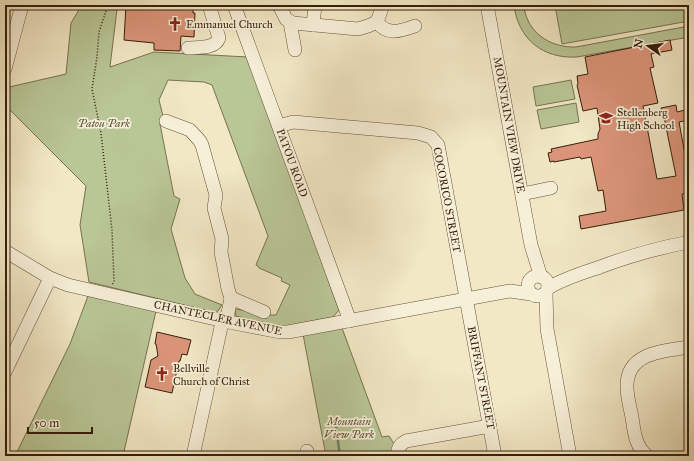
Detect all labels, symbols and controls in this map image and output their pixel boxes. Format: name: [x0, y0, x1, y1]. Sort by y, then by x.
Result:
church icon: Emmanuel Church: [167, 16, 183, 32]
place label: Emmanuel Church: [186, 18, 273, 31]
north arrow: [628, 26, 668, 66]
text: N: [631, 37, 646, 50]
street label: MOUNTAIN VIEW DRIVE: [491, 56, 527, 194]
place label: Stellenberg High School: [617, 106, 674, 132]
school or university icon: Stellenberg High School: [598, 110, 614, 126]
park label: Patou Park: [78, 117, 130, 130]
street label: PATOU ROAD: [274, 127, 311, 199]
street label: COCORICO STREET: [430, 146, 464, 254]
street label: CHANTECLER AVENUE: [153, 298, 283, 338]
street label: BRIFFANT STREET: [465, 325, 497, 431]
place label: Bellville Church of Christ: [173, 362, 250, 388]
church icon: Bellville Church of Christ: [154, 366, 170, 382]
scale bar: [28, 409, 92, 435]
park label: Mountain View Park: [324, 415, 374, 441]
text: 50 m: [34, 416, 59, 430]

